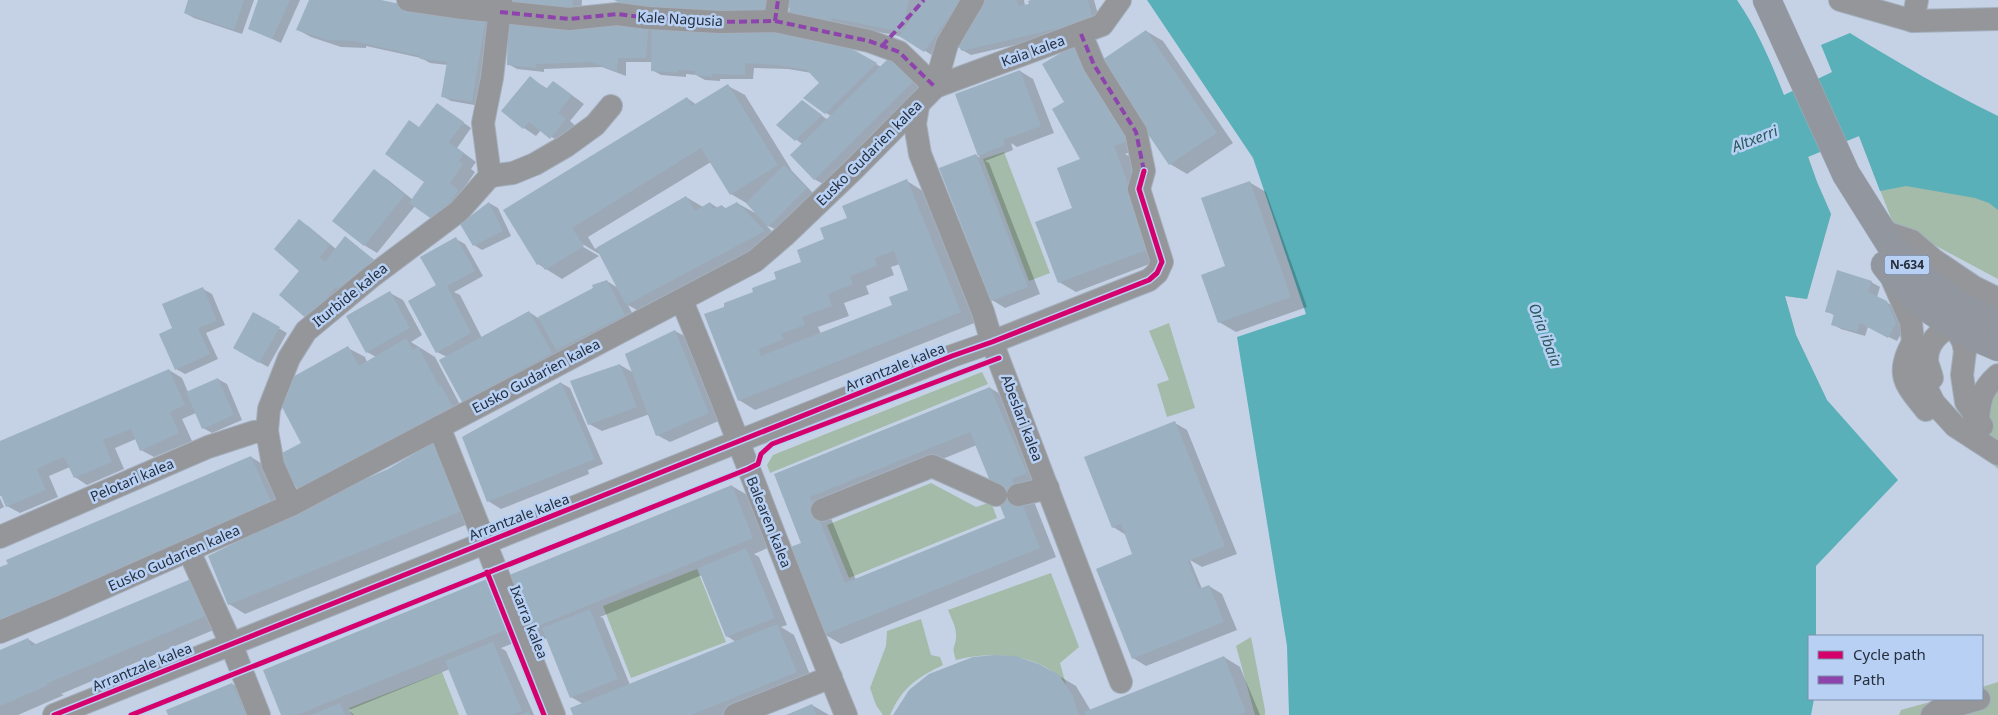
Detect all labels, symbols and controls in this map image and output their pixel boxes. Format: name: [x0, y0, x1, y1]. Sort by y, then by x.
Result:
street label: Kale Nagusia: [637, 7, 723, 30]
street label: Kaia kalea: [998, 30, 1067, 71]
street label: Eusko Gudarien kalea: [812, 96, 926, 210]
water label: Altxerri: [1728, 120, 1781, 156]
road number: N-634: [1884, 256, 1930, 274]
street label: Iturbide kalea: [308, 259, 391, 331]
water label: Oria ibaia: [1525, 300, 1567, 370]
street label: Eusko Gudarien kalea: [468, 334, 603, 417]
street label: Arrantzale kalea: [842, 338, 948, 395]
street label: Abeslari kalea: [997, 372, 1048, 464]
street label: Pelotari kalea: [87, 453, 177, 506]
street label: Balearen kalea: [743, 473, 796, 570]
street label: Arrantzale kalea: [466, 489, 572, 544]
street label: Eusko Gudarien kalea: [105, 520, 243, 595]
street label: Ixarra kalea: [506, 582, 553, 661]
legend: [1808, 635, 1983, 700]
street label: Arrantzale kalea: [89, 638, 195, 695]
text: Cycle path: [1853, 644, 1926, 664]
text: Path: [1853, 669, 1885, 689]

